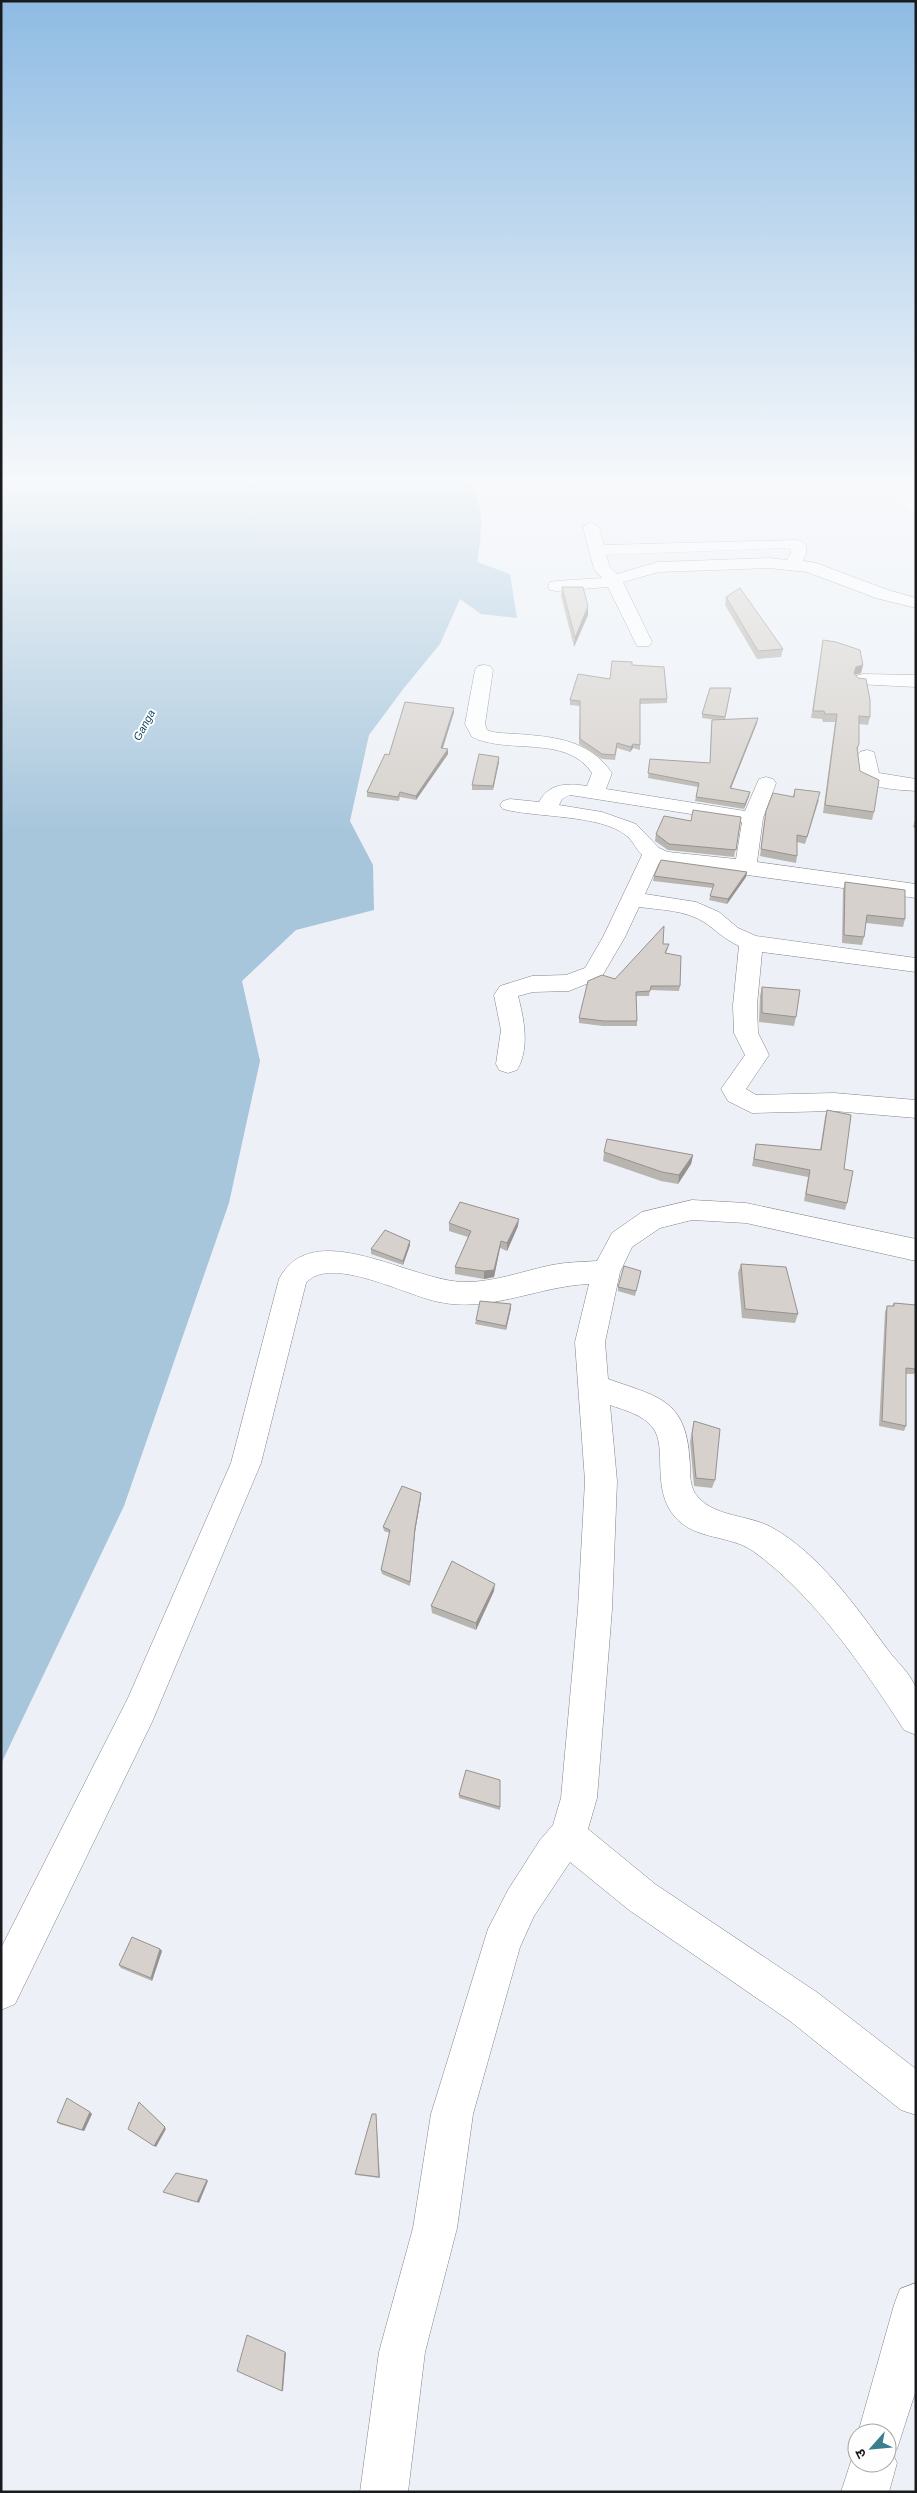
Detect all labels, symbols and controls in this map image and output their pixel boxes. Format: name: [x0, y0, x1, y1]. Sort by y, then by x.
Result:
water label: Ganga: [131, 708, 157, 742]
north arrow: [847, 2423, 897, 2473]
text: उ: [851, 2446, 869, 2461]

